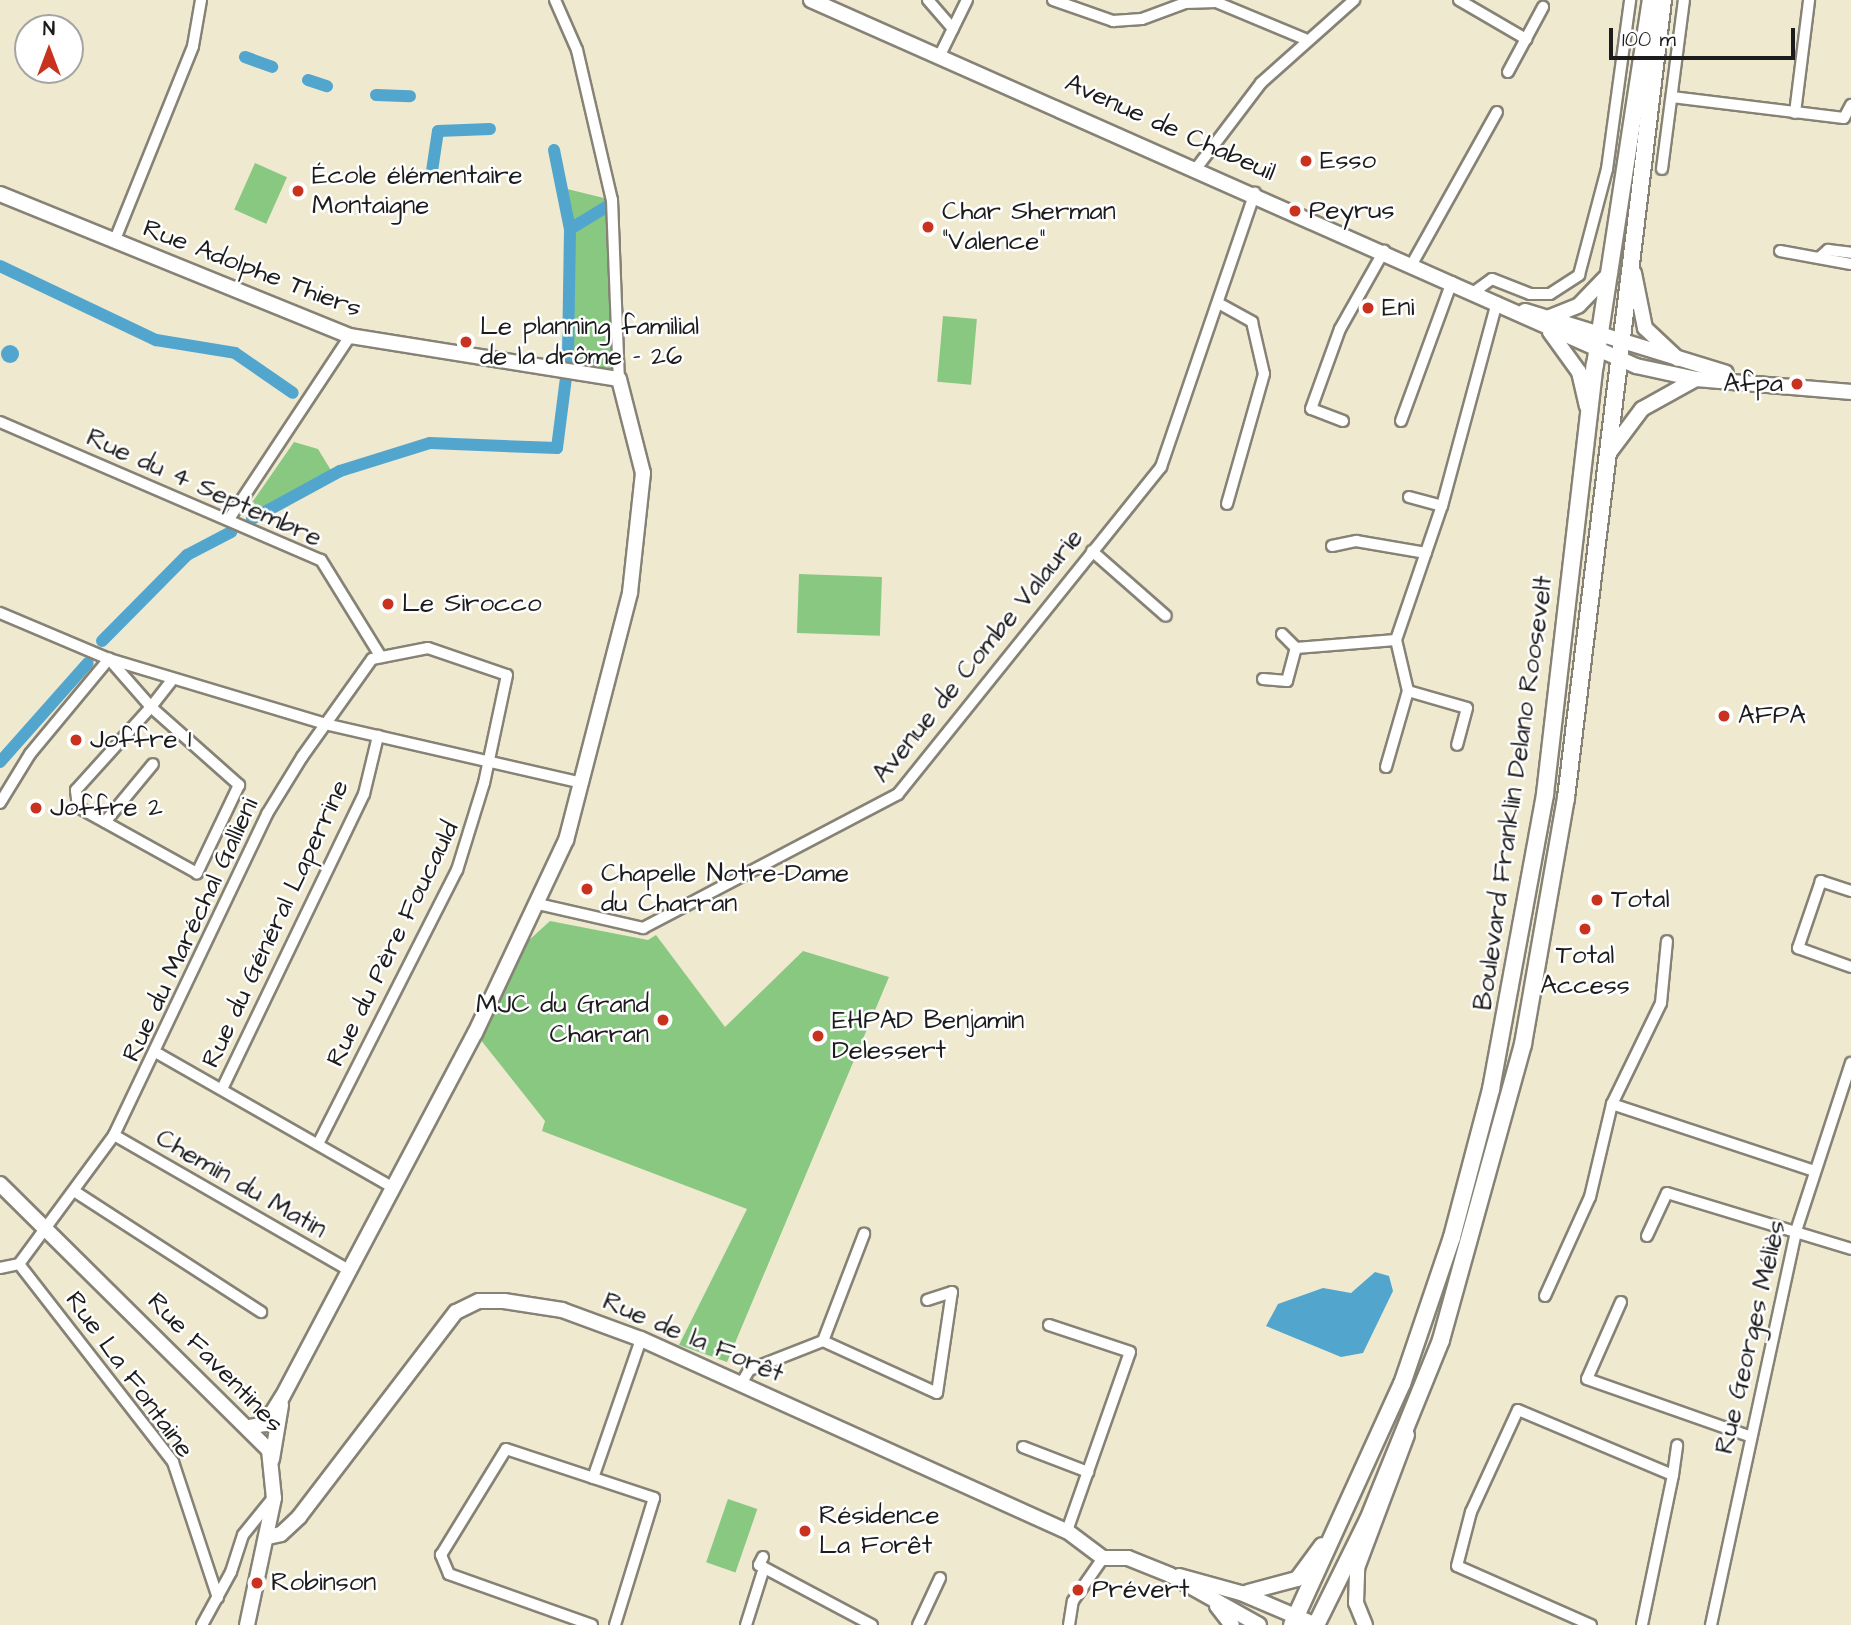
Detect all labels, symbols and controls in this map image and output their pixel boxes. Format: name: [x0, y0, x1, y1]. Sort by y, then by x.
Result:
north arrow: [14, 14, 84, 84]
scale bar: [1613, 14, 1798, 58]
text: N: [43, 16, 55, 43]
text: 100 m: [1622, 25, 1676, 54]
street label: Avenue de Chabeuil: [1060, 68, 1280, 188]
place label: Esso: [1320, 145, 1376, 177]
marker: Esso: [1298, 153, 1314, 169]
place label: École élémentaire Montaigne: [312, 160, 523, 222]
marker: École élémentaire Montaigne: [290, 183, 306, 199]
place label: Peyrus: [1309, 195, 1395, 227]
place label: Char Sherman "Valence": [942, 196, 1116, 258]
marker: Peyrus: [1287, 203, 1303, 219]
street label: Rue Adolphe Thiers: [138, 213, 366, 325]
marker: Char Sherman "Valence": [920, 219, 936, 235]
place label: Eni: [1382, 292, 1414, 324]
marker: Eni: [1360, 300, 1376, 316]
place label: Le planning familial de la drôme - 26: [480, 311, 699, 372]
marker: Le planning familial de la drôme - 26: [458, 334, 474, 350]
place label: Afpa: [1723, 368, 1783, 400]
marker: Afpa: [1789, 376, 1805, 392]
street label: Rue du 4 Septembre: [81, 422, 327, 554]
street label: Avenue de Combe Valaurie: [866, 523, 1090, 789]
street label: Boulevard Franklin Delano Roosevelt: [1468, 574, 1560, 1012]
place label: Le Sirocco: [402, 588, 542, 620]
marker: Le Sirocco: [380, 596, 396, 612]
place label: AFPA: [1738, 700, 1806, 732]
marker: AFPA: [1716, 708, 1732, 724]
place label: Joffre 1: [90, 724, 191, 756]
marker: Joffre 1: [68, 732, 84, 748]
street label: Rue du Général Laperrine: [196, 775, 356, 1073]
place label: Joffre 2: [50, 792, 163, 824]
street label: Rue du Maréchal Gallieni: [116, 793, 266, 1067]
marker: Joffre 2: [28, 800, 44, 816]
street label: Rue du Père Foucauld: [320, 816, 466, 1072]
place label: Chapelle Notre-Dame du Charran: [601, 858, 849, 920]
marker: Chapelle Notre-Dame du Charran: [579, 881, 595, 897]
place label: Total: [1611, 884, 1670, 916]
marker: Total: [1589, 892, 1605, 908]
marker: Total Access: [1577, 921, 1593, 937]
place label: Total Access: [1540, 940, 1630, 1002]
place label: MJC du Grand Charran: [476, 989, 649, 1050]
place label: EHPAD Benjamin Delessert: [832, 1005, 1024, 1066]
marker: MJC du Grand Charran: [655, 1012, 671, 1028]
marker: EHPAD Benjamin Delessert: [810, 1028, 826, 1044]
street label: Chemin du Matin: [150, 1122, 332, 1246]
street label: Rue Georges Méliès: [1709, 1217, 1793, 1457]
street label: Rue La Fontaine: [58, 1286, 200, 1464]
street label: Rue de la Forêt: [598, 1286, 788, 1390]
street label: Rue Faventines: [140, 1287, 290, 1439]
place label: Résidence La Forêt: [819, 1500, 940, 1562]
marker: Résidence La Forêt: [797, 1523, 813, 1539]
place label: Robinson: [271, 1567, 376, 1599]
place label: Prévert: [1092, 1574, 1189, 1606]
marker: Robinson: [249, 1575, 265, 1591]
marker: Prévert: [1070, 1582, 1086, 1598]

